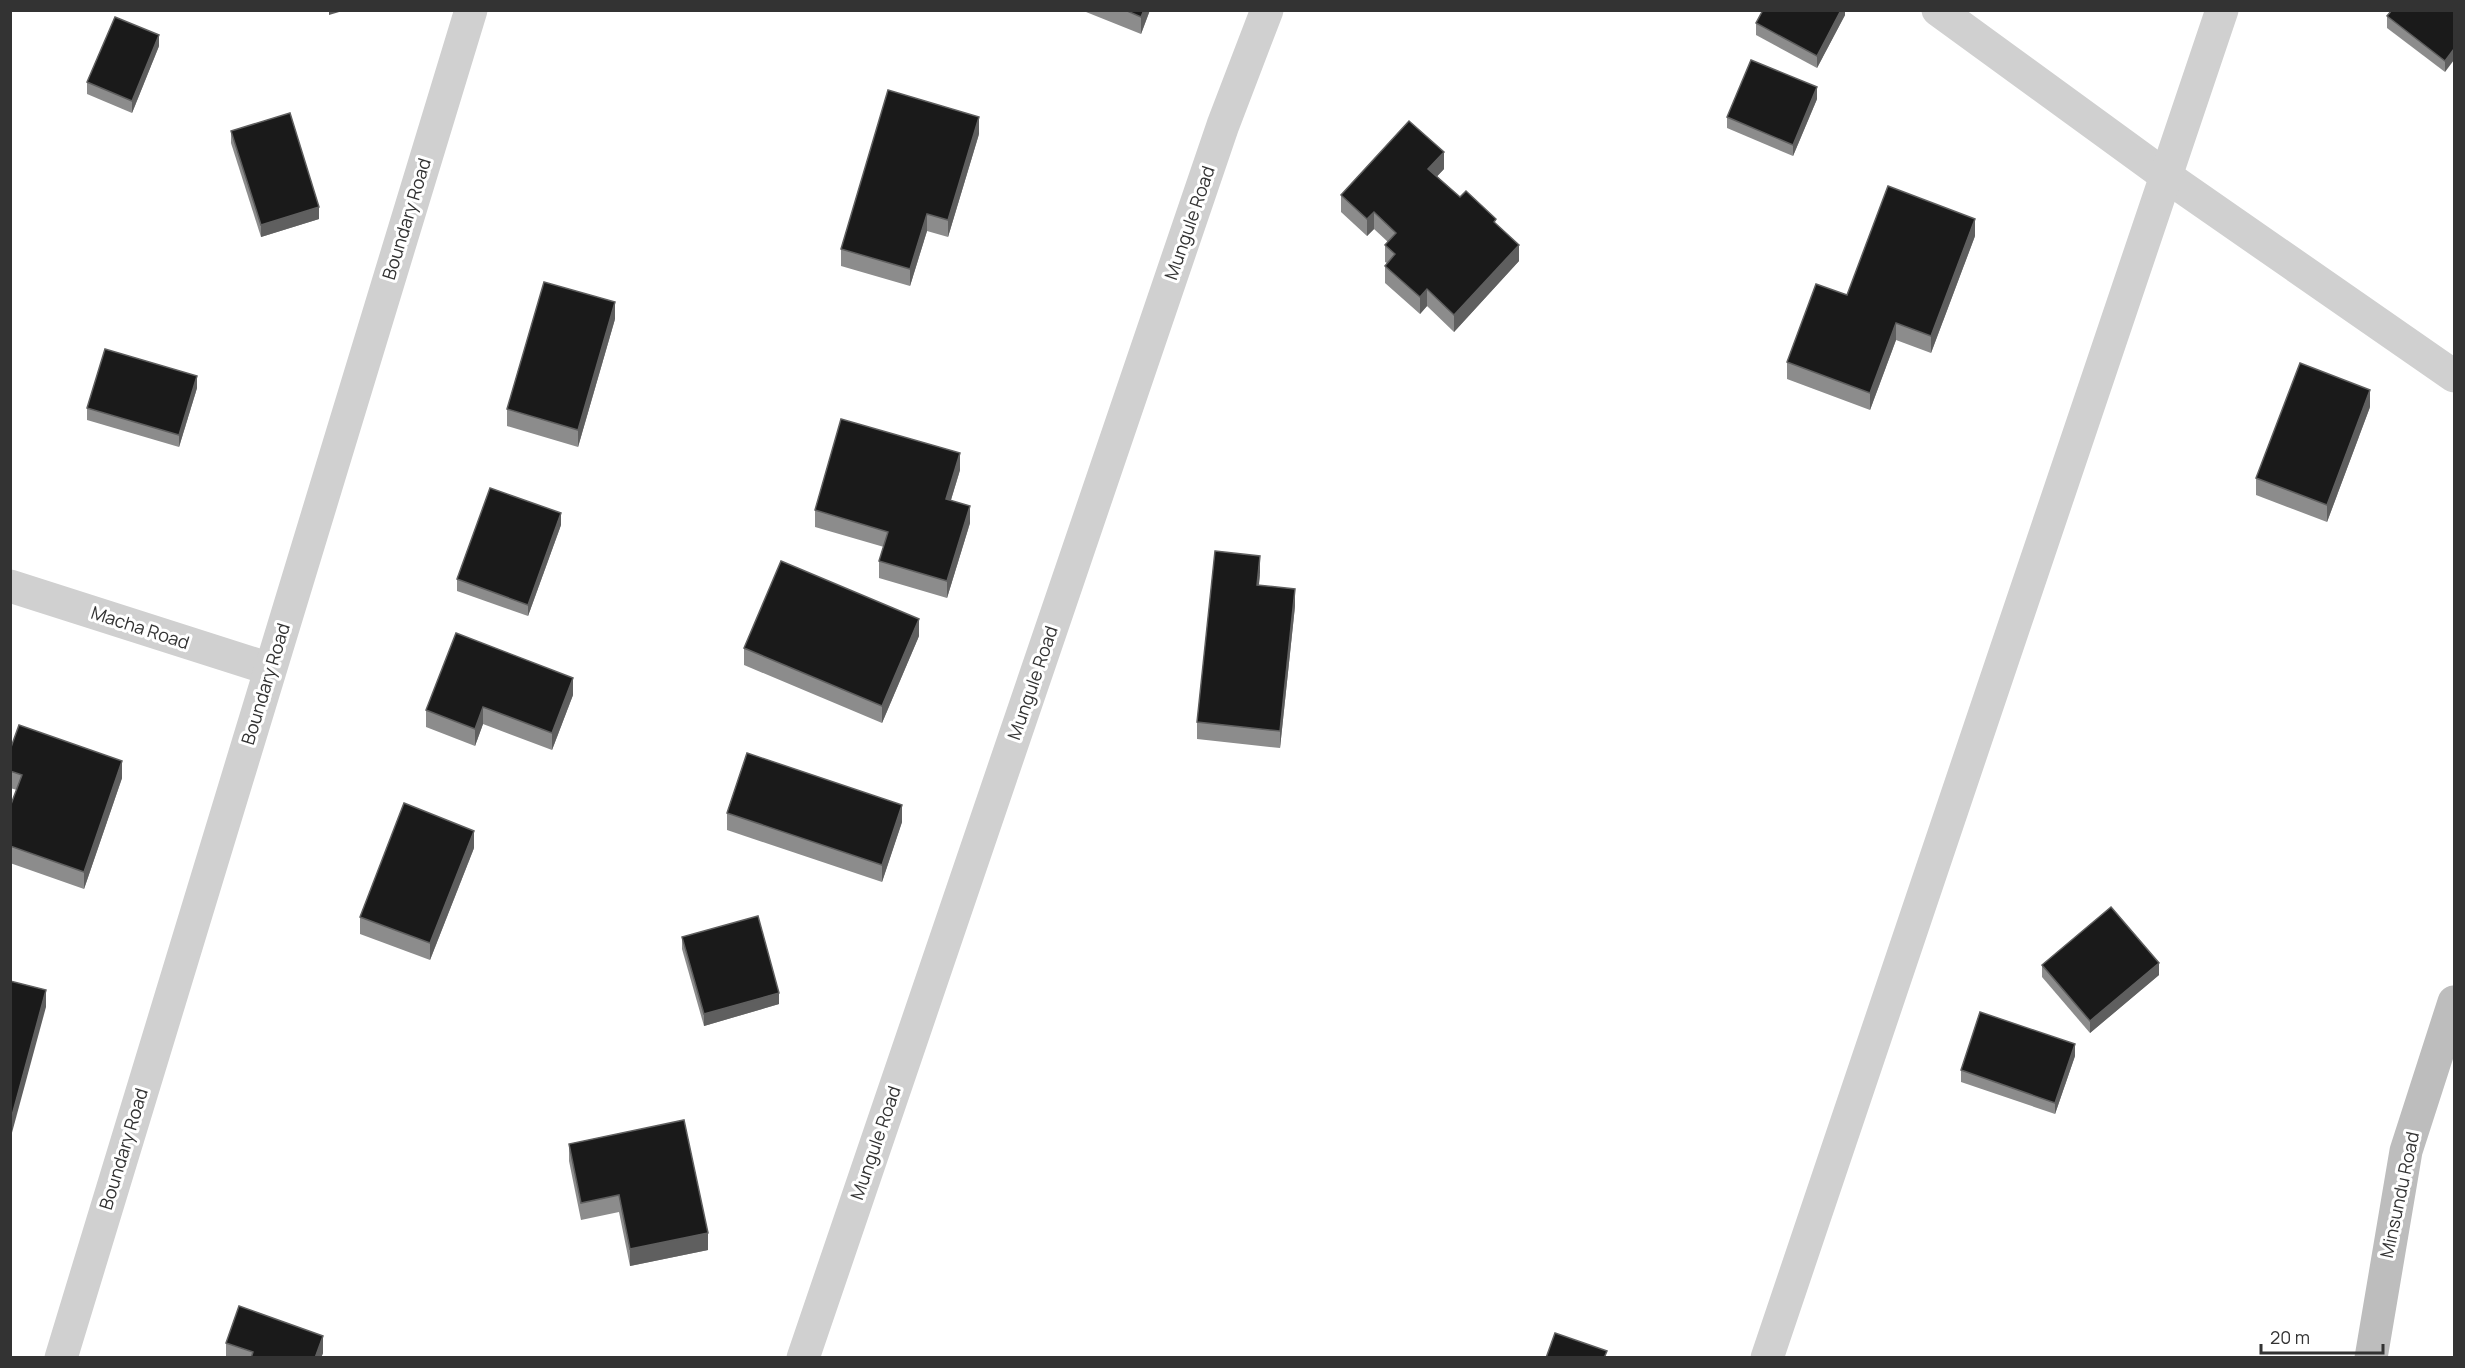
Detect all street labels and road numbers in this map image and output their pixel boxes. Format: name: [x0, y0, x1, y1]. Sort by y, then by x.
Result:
street label: Boundary Road: [376, 155, 436, 282]
street label: Mungule Road: [1158, 163, 1220, 283]
street label: Macha Road: [88, 600, 193, 654]
street label: Boundary Road: [235, 620, 295, 747]
street label: Mungule Road: [1001, 623, 1063, 743]
street label: Mungule Road: [844, 1083, 906, 1203]
street label: Boundary Road: [93, 1085, 153, 1212]
street label: Minsundu Road: [2374, 1129, 2424, 1260]

